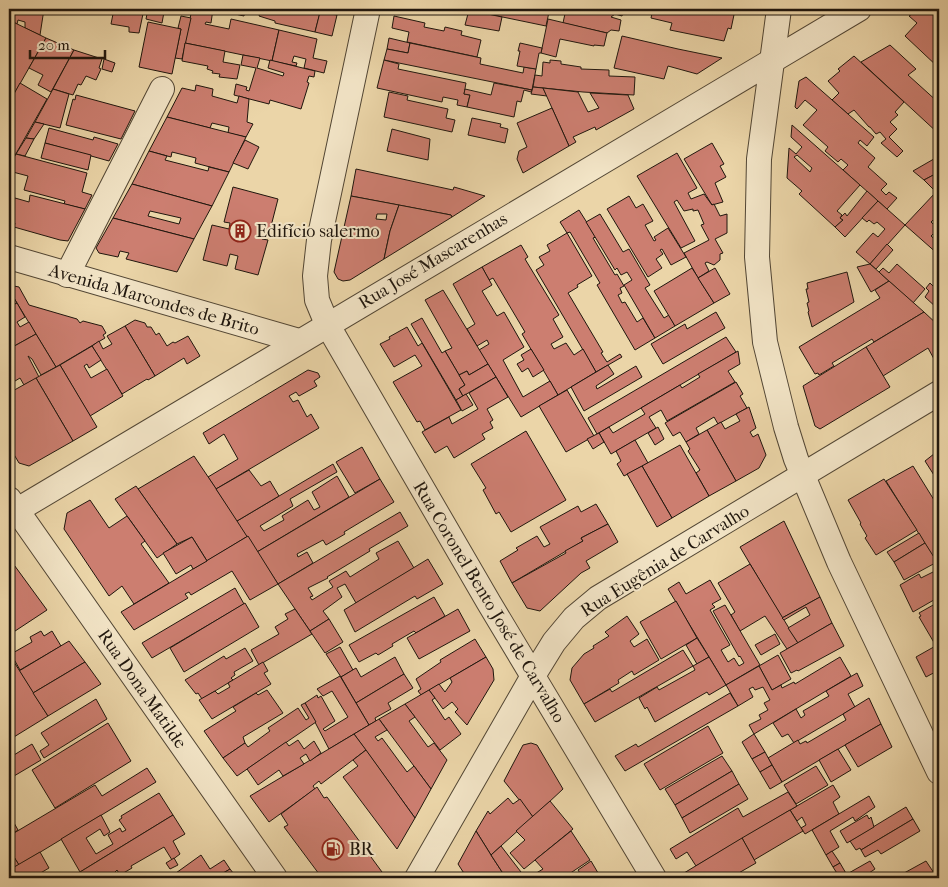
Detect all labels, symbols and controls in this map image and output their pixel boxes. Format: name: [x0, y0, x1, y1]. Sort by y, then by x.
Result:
scale bar: [30, 28, 105, 60]
text: 20 m: [38, 36, 70, 54]
street label: Rua José Mascarenhas: [355, 208, 511, 314]
building icon: Edifício salermo: [228, 219, 252, 243]
place label: Edifício salermo: [256, 221, 380, 242]
street label: Avenida Marcondes de Brito: [45, 260, 262, 340]
street label: Rua Coronel Bento José de Carvalho: [408, 477, 570, 727]
street label: Rua Eugênia de Carvalho: [577, 500, 753, 622]
street label: Rua Dona Matilde: [93, 625, 191, 753]
fuel station icon: BR: [321, 837, 345, 861]
place label: BR: [349, 839, 375, 860]

